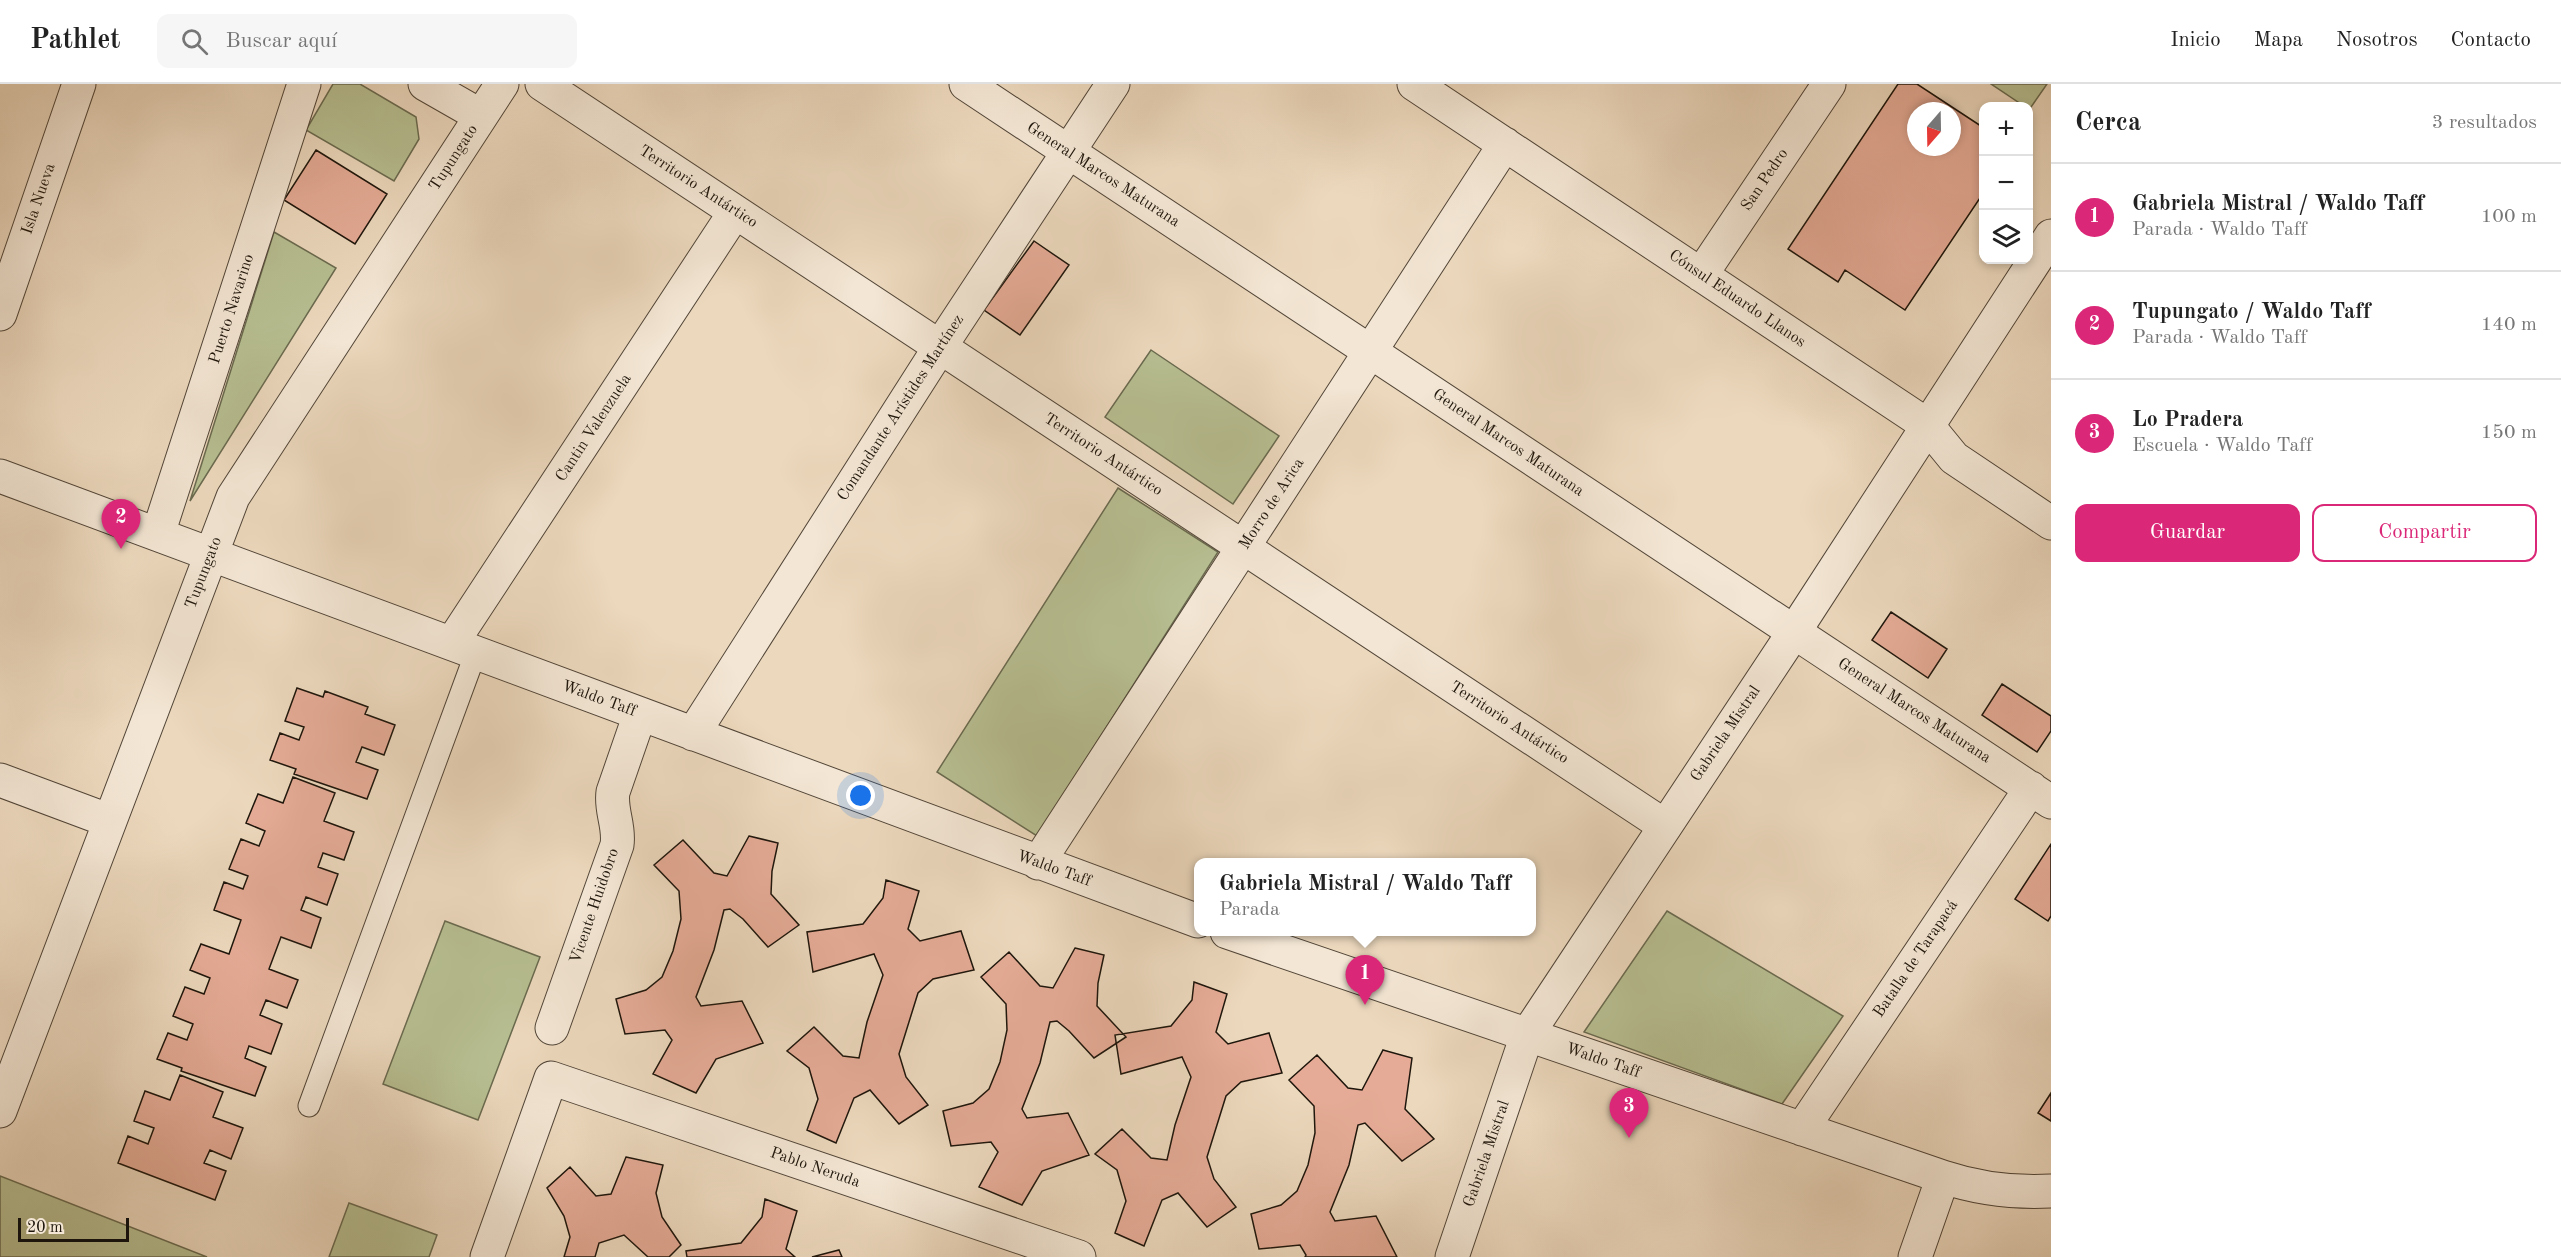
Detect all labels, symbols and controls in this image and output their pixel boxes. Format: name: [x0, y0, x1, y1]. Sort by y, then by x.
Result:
search box: [157, 14, 577, 68]
icon: search: [178, 25, 211, 58]
text: Pathlet: [30, 27, 121, 55]
text: Buscar aquí: [226, 30, 337, 52]
text: Inicio: [2170, 30, 2221, 51]
text: Mapa: [2254, 30, 2303, 51]
text: Nosotros: [2336, 30, 2418, 51]
text: Contacto: [2451, 30, 2531, 51]
north arrow: [1907, 102, 1961, 156]
map controls: [1979, 102, 2033, 264]
button: +: [1979, 102, 2033, 156]
text: Cerca: [2075, 110, 2141, 136]
text: 3 resultados: [2432, 113, 2537, 133]
street label: General Marcos Maturana: [1024, 120, 1182, 230]
street label: Tupungato: [427, 122, 481, 194]
street label: Territorio Antártico: [636, 143, 760, 231]
street label: San Pedro: [1738, 146, 1792, 214]
button: −: [1979, 156, 2033, 210]
street label: Isla Nueva: [19, 161, 59, 237]
text: Gabriela Mistral / Waldo Taff: [2132, 193, 2424, 215]
text: 1: [2089, 207, 2100, 227]
text: 100 m: [2481, 207, 2537, 227]
button: layers: [1979, 210, 2033, 264]
text: Parada · Waldo Taff: [2132, 220, 2307, 240]
street label: Cónsul Eduardo Llanos: [1666, 247, 1808, 351]
street label: Puerto Navarino: [207, 252, 257, 366]
text: Tupungato / Waldo Taff: [2132, 301, 2371, 323]
street label: Comandante Arístides Martínez: [835, 312, 967, 504]
text: 2: [2089, 315, 2100, 335]
text: 140 m: [2481, 315, 2537, 335]
text: Parada · Waldo Taff: [2132, 328, 2307, 348]
street label: Cantin Valenzuela: [553, 371, 635, 485]
street label: General Marcos Maturana: [1429, 386, 1587, 500]
text: Lo Pradera: [2132, 409, 2243, 431]
street label: Territorio Antártico: [1041, 411, 1165, 499]
text: 3: [2089, 423, 2100, 443]
text: 150 m: [2481, 423, 2537, 443]
text: Escuela · Waldo Taff: [2132, 436, 2312, 456]
street label: Morro de Arica: [1237, 456, 1307, 552]
pin: 2: [102, 500, 140, 549]
button: Guardar: [2075, 504, 2300, 562]
button: Compartir: [2312, 504, 2537, 562]
street label: Tupungato: [183, 535, 225, 611]
street label: General Marcos Maturana: [1835, 656, 1993, 766]
street label: Waldo Taff: [560, 678, 639, 720]
street label: Territorio Antártico: [1447, 679, 1571, 767]
street label: Gabriela Mistral: [1688, 683, 1764, 785]
your location: [846, 781, 875, 810]
street label: Vicente Huidobro: [568, 846, 622, 966]
street label: Waldo Taff: [1015, 848, 1094, 890]
popup: [1194, 858, 1536, 936]
text: Gabriela Mistral / Waldo Taff: [1219, 873, 1511, 895]
street label: Batalla de Tarapacá: [1871, 897, 1961, 1021]
text: Parada: [1219, 900, 1280, 920]
pin: 1: [1346, 956, 1384, 1005]
street label: Waldo Taff: [1564, 1041, 1643, 1081]
pin: 3: [1610, 1088, 1648, 1138]
street label: Gabriela Mistral: [1461, 1099, 1513, 1209]
street label: Pablo Neruda: [768, 1145, 862, 1191]
scale bar: [18, 1215, 129, 1242]
text: 20 m: [27, 1220, 63, 1236]

